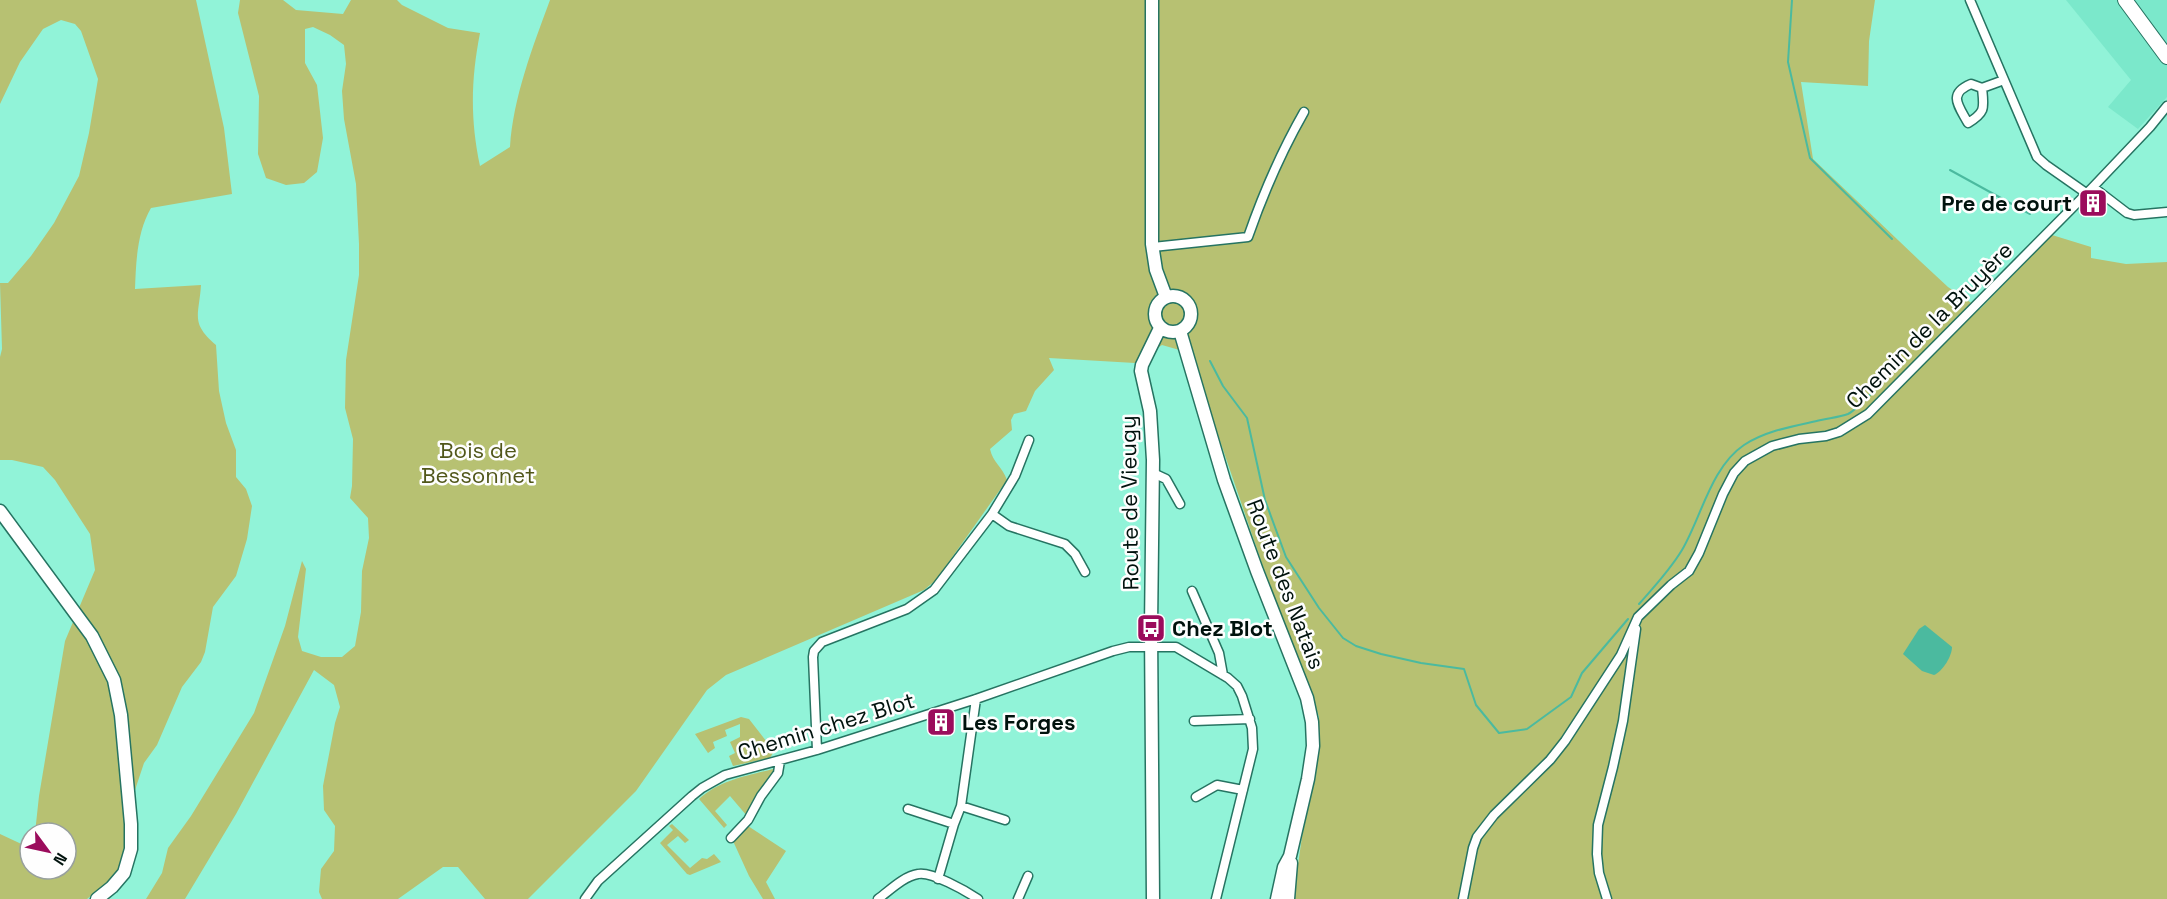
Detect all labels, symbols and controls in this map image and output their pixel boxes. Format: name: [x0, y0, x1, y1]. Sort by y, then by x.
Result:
building icon: Pre de court: [2077, 187, 2109, 219]
place label: Pre de court: [1941, 189, 2072, 217]
street label: Chemin de la Bruyère: [1840, 236, 2018, 414]
street label: Route de Vieugy: [1113, 415, 1145, 591]
park label: Bois de Bessonnet: [421, 436, 535, 489]
street label: Route des Natais: [1241, 495, 1331, 673]
bus stop icon: Chez Blot: [1135, 612, 1167, 644]
place label: Chez Blot: [1172, 614, 1273, 642]
street label: Chemin chez Blot: [734, 686, 918, 766]
building icon: Les Forges: [925, 706, 957, 738]
place label: Les Forges: [962, 708, 1075, 736]
north arrow: [18, 821, 78, 881]
text: N: [48, 849, 72, 869]

